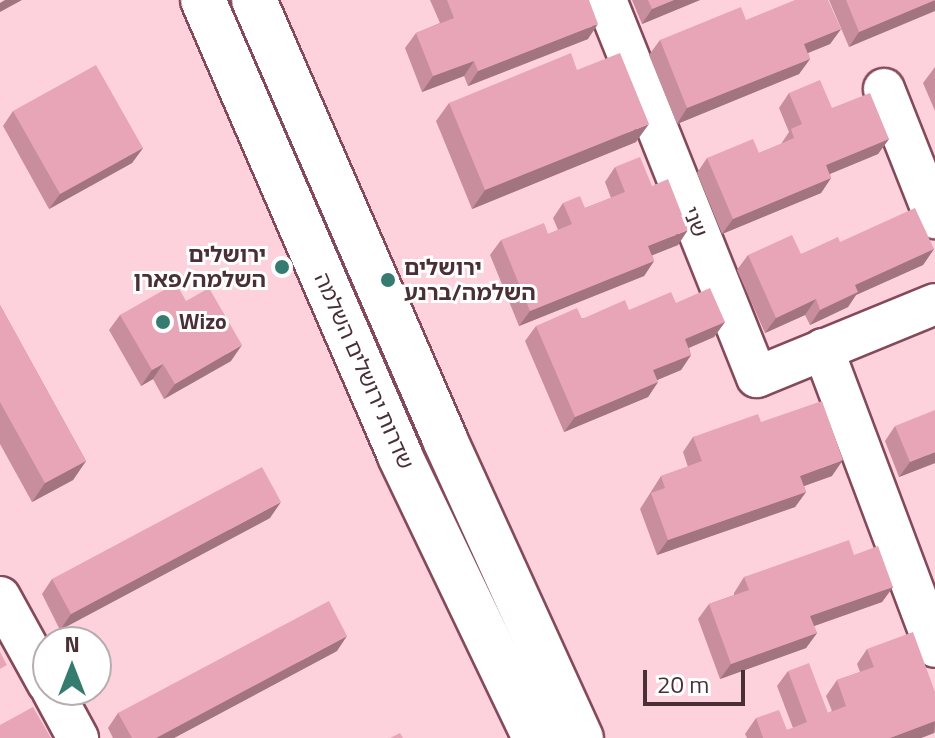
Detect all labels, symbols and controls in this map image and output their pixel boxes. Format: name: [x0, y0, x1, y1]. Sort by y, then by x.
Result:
street label: שני: [677, 203, 713, 241]
place label: ירושלים השלמה/פארן: [133, 241, 266, 292]
place label: ירושלים השלמה/ברנע: [404, 254, 536, 306]
marker: ירושלים השלמה/פארן: [273, 258, 291, 276]
street label: שדרות ירושלים השלמה: [309, 269, 419, 473]
marker: ירושלים השלמה/ברנע: [379, 271, 397, 289]
place label: Wizo: [179, 309, 227, 335]
marker: Wizo: [154, 313, 172, 331]
north arrow: [32, 626, 112, 706]
text: N: [64, 627, 80, 661]
scale bar: [647, 654, 749, 704]
text: 20 m: [657, 666, 709, 702]

